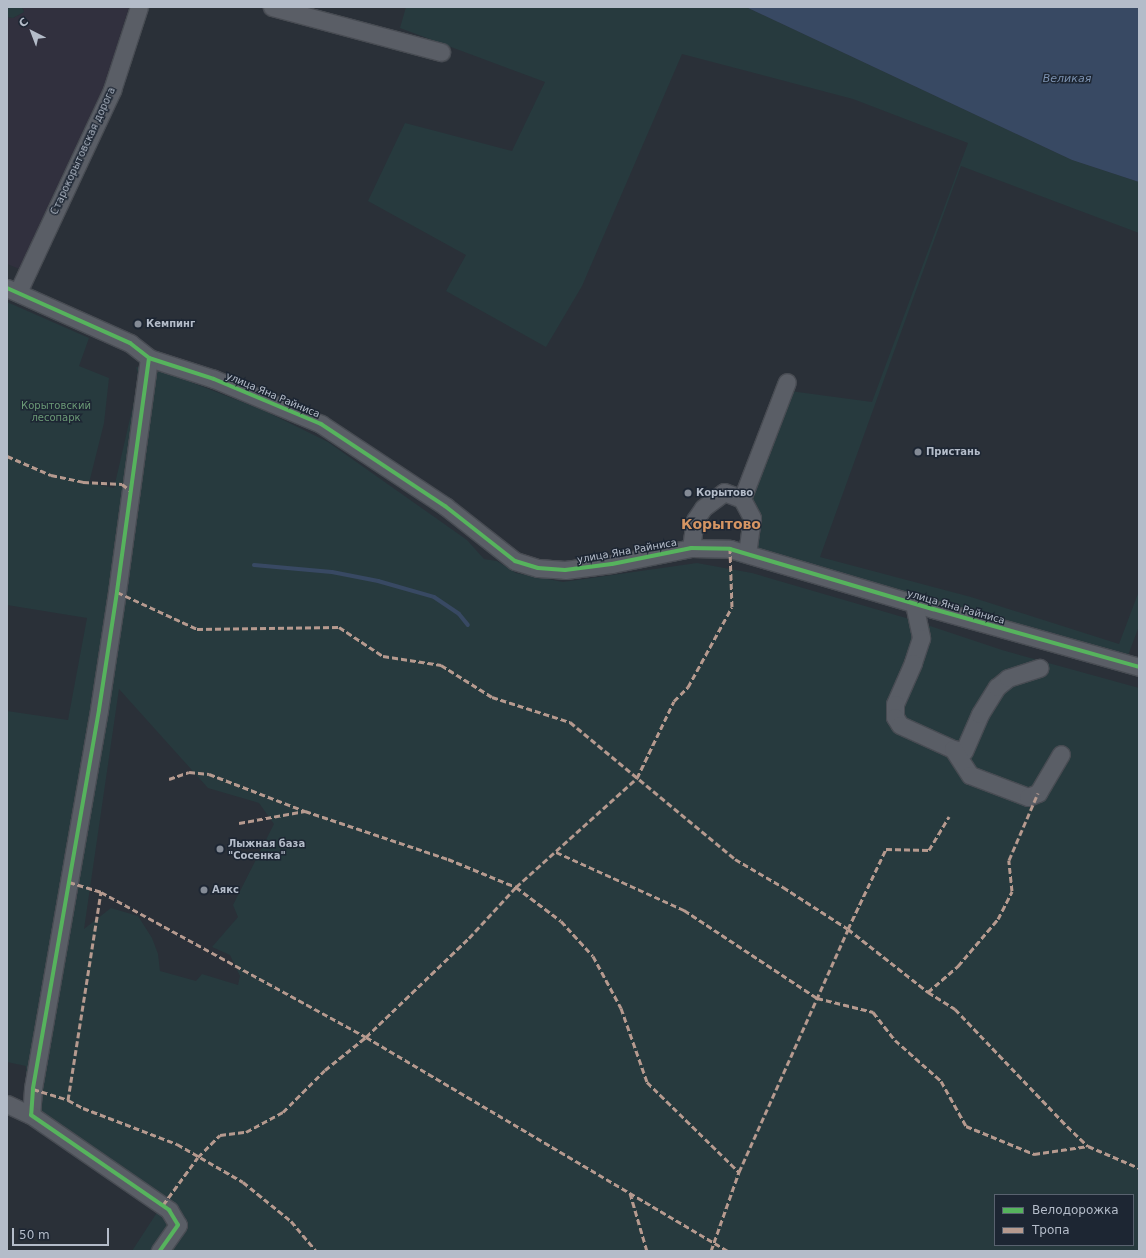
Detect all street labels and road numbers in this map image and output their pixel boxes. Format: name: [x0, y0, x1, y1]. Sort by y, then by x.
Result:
street label: Старокорытовская дорога: [48, 85, 118, 217]
street label: улица Яна Райниса: [224, 370, 322, 420]
street label: улица Яна Райниса: [576, 536, 678, 566]
street label: улица Яна Райниса: [906, 587, 1006, 627]

